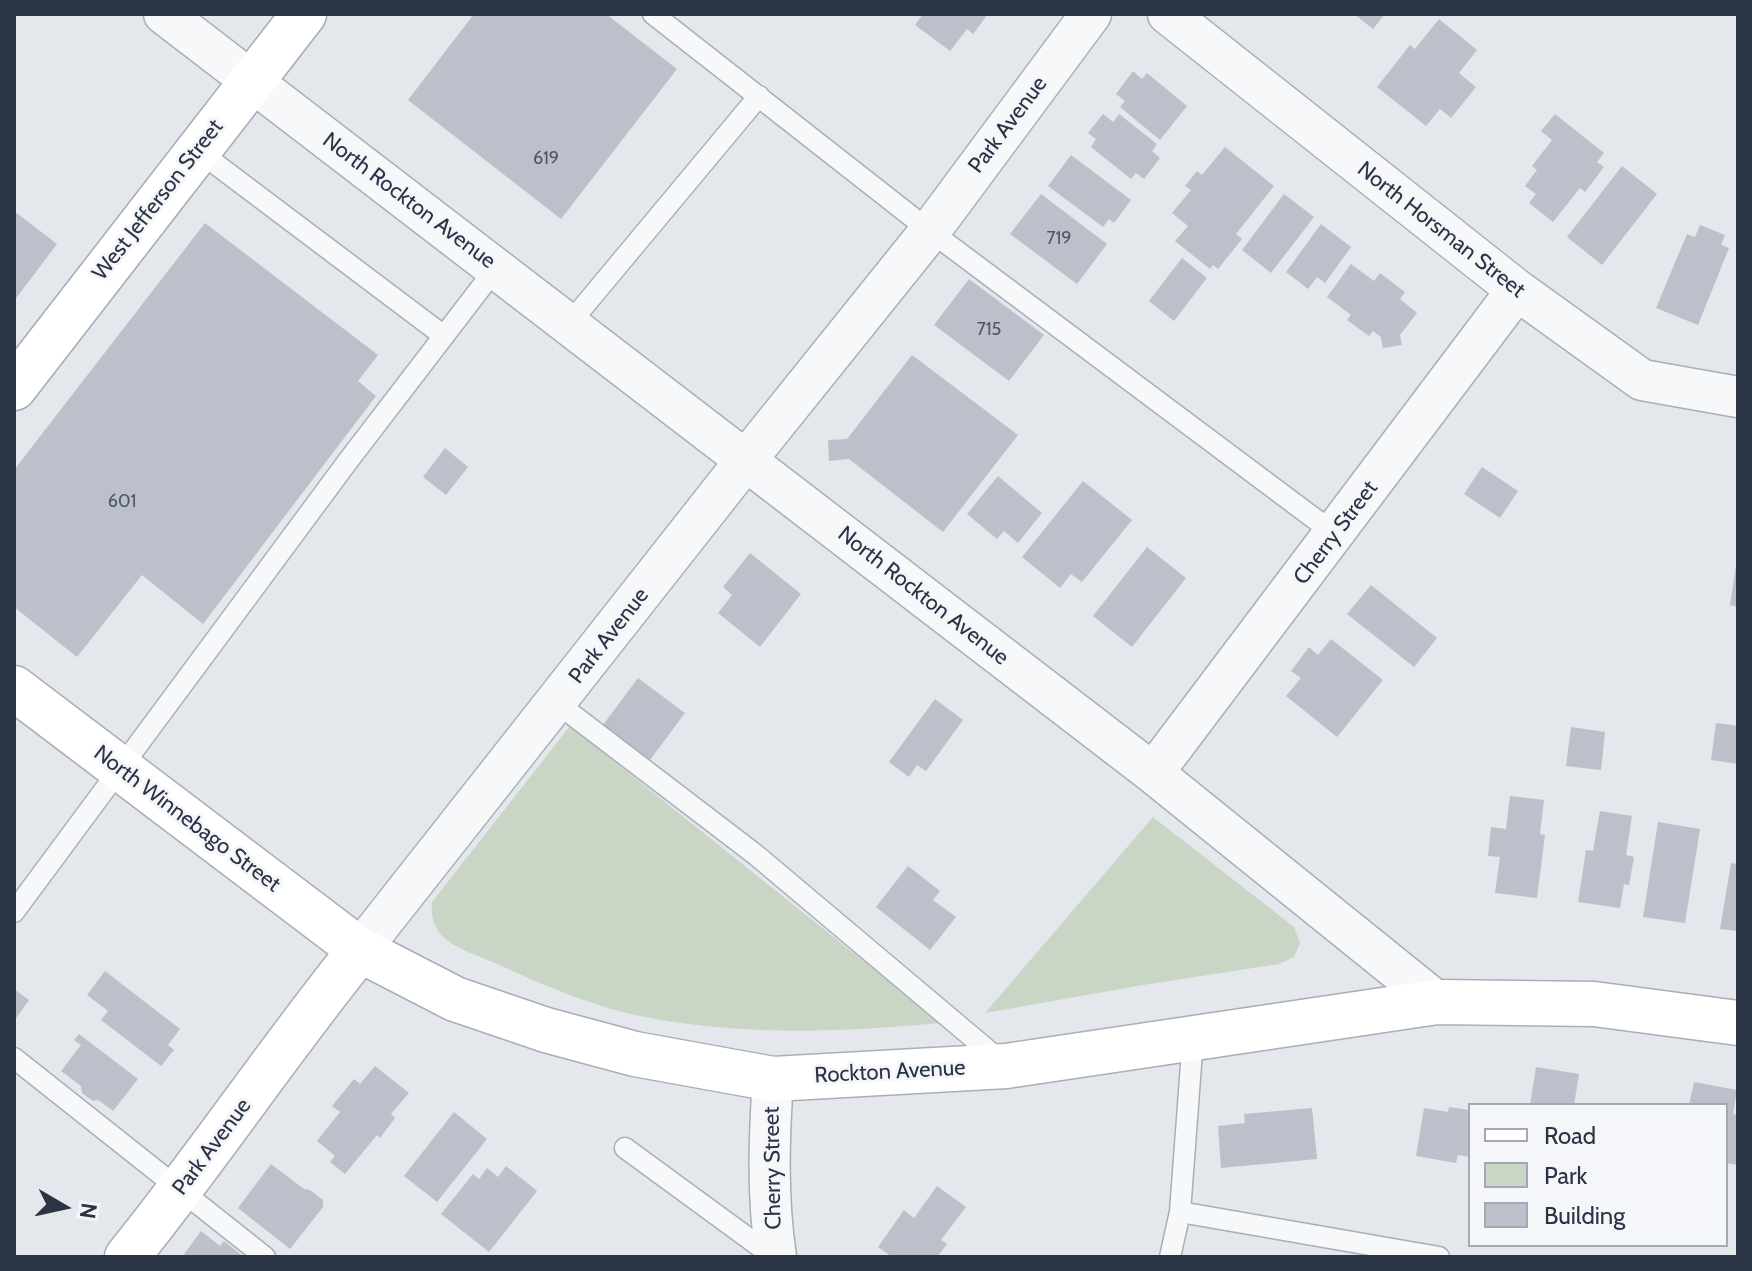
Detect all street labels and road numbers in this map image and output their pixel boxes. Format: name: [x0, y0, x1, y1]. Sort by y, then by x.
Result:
street label: Park Avenue: [963, 71, 1053, 179]
street label: West Jefferson Street: [87, 114, 229, 286]
street label: North Rockton Avenue: [317, 127, 501, 275]
street label: North Horsman Street: [1352, 156, 1530, 304]
street label: Cherry Street: [1288, 476, 1384, 590]
street label: North Rockton Avenue: [832, 521, 1014, 671]
street label: Park Avenue: [563, 583, 655, 689]
street label: North Winnebago Street: [88, 740, 286, 898]
street label: Rockton Avenue: [814, 1055, 966, 1089]
street label: Park Avenue: [167, 1093, 257, 1201]
street label: Cherry Street: [759, 1106, 787, 1230]

